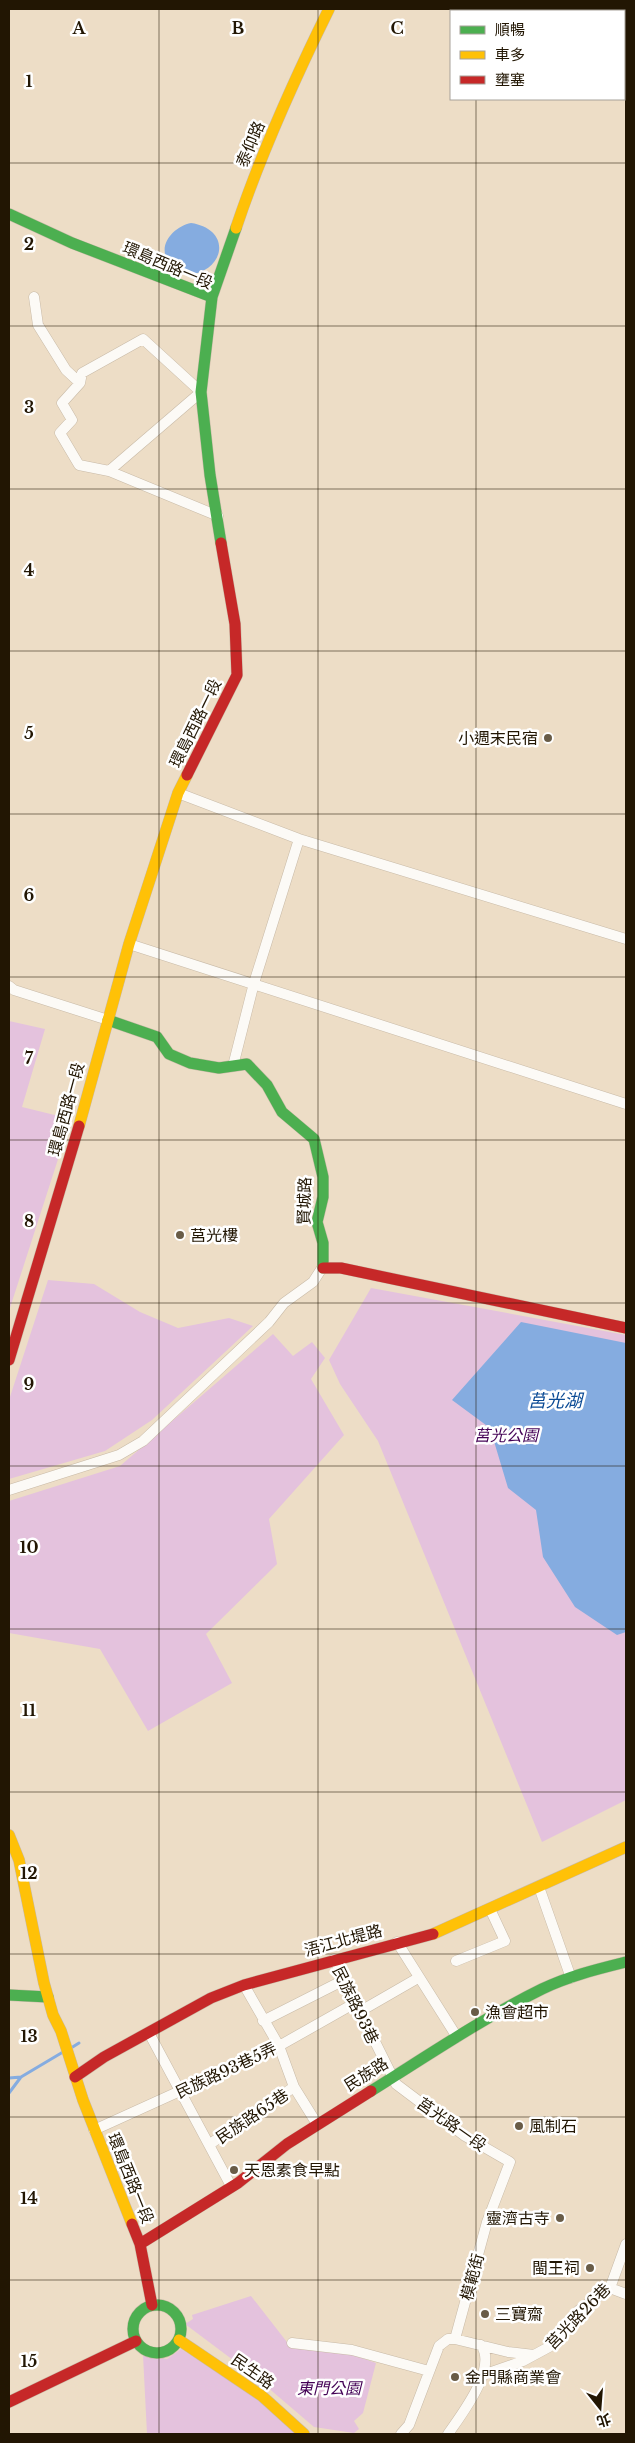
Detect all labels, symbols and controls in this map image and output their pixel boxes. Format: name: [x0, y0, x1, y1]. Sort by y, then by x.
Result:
legend: [450, 10, 625, 100]
text: A: [72, 18, 87, 38]
text: B: [232, 18, 245, 38]
text: C: [390, 18, 404, 38]
text: 順暢: [495, 20, 525, 39]
text: 車多: [495, 45, 525, 64]
text: 壅塞: [495, 70, 525, 89]
text: 1: [26, 71, 33, 91]
street label: 泰仰路: [231, 118, 269, 170]
text: 2: [24, 234, 34, 254]
street label: 環島西路一段: [120, 237, 216, 293]
text: 3: [24, 397, 34, 417]
text: 4: [24, 560, 34, 580]
street label: 環島西路一段: [165, 675, 225, 771]
text: 5: [24, 723, 34, 743]
place label: 小週末民宿: [458, 728, 538, 748]
marker: 小週末民宿: [542, 732, 554, 744]
text: 6: [24, 885, 35, 905]
text: 7: [25, 1048, 34, 1068]
street label: 環島西路一段: [44, 1060, 88, 1158]
street label: 賢城路: [294, 1177, 314, 1225]
text: 8: [24, 1211, 34, 1231]
place label: 莒光樓: [190, 1225, 238, 1245]
marker: 莒光樓: [174, 1229, 186, 1241]
text: 9: [24, 1374, 35, 1394]
water label: 莒光湖: [528, 1390, 585, 1412]
park label: 莒光公園: [474, 1425, 540, 1445]
text: 10: [19, 1537, 39, 1557]
text: 11: [22, 1700, 36, 1720]
text: 12: [20, 1863, 38, 1883]
street label: 浯江北堤路: [302, 1920, 384, 1960]
street label: 民族路93巷: [329, 1963, 383, 2047]
place label: 漁會超市: [485, 2002, 549, 2022]
marker: 漁會超市: [469, 2006, 481, 2018]
text: 13: [20, 2026, 38, 2046]
street label: 民族路93巷5弄: [172, 2038, 280, 2102]
street label: 民族路: [340, 2053, 392, 2095]
street label: 民族路65巷: [212, 2084, 292, 2148]
street label: 莒光路一段: [413, 2093, 491, 2155]
place label: 風制石: [529, 2116, 577, 2136]
marker: 風制石: [513, 2120, 525, 2132]
street label: 環島西路一段: [104, 2130, 158, 2226]
place label: 天恩素食早點: [244, 2160, 340, 2180]
marker: 天恩素食早點: [228, 2164, 240, 2176]
text: 14: [20, 2188, 38, 2208]
place label: 靈濟古寺: [486, 2208, 550, 2228]
marker: 靈濟古寺: [554, 2212, 566, 2224]
street label: 模範街: [456, 2251, 488, 2303]
place label: 閩王祠: [532, 2258, 580, 2278]
marker: 閩王祠: [584, 2262, 596, 2274]
street label: 莒光路26巷: [542, 2279, 614, 2353]
place label: 三寶齋: [495, 2304, 543, 2324]
marker: 三寶齋: [479, 2308, 491, 2320]
street label: 民生路: [228, 2349, 278, 2393]
text: 15: [21, 2351, 37, 2371]
place label: 金門縣商業會: [465, 2367, 561, 2387]
marker: 金門縣商業會: [449, 2371, 461, 2383]
park label: 東門公園: [297, 2378, 363, 2398]
north arrow: [575, 2383, 625, 2433]
text: 北: [594, 2410, 613, 2431]

